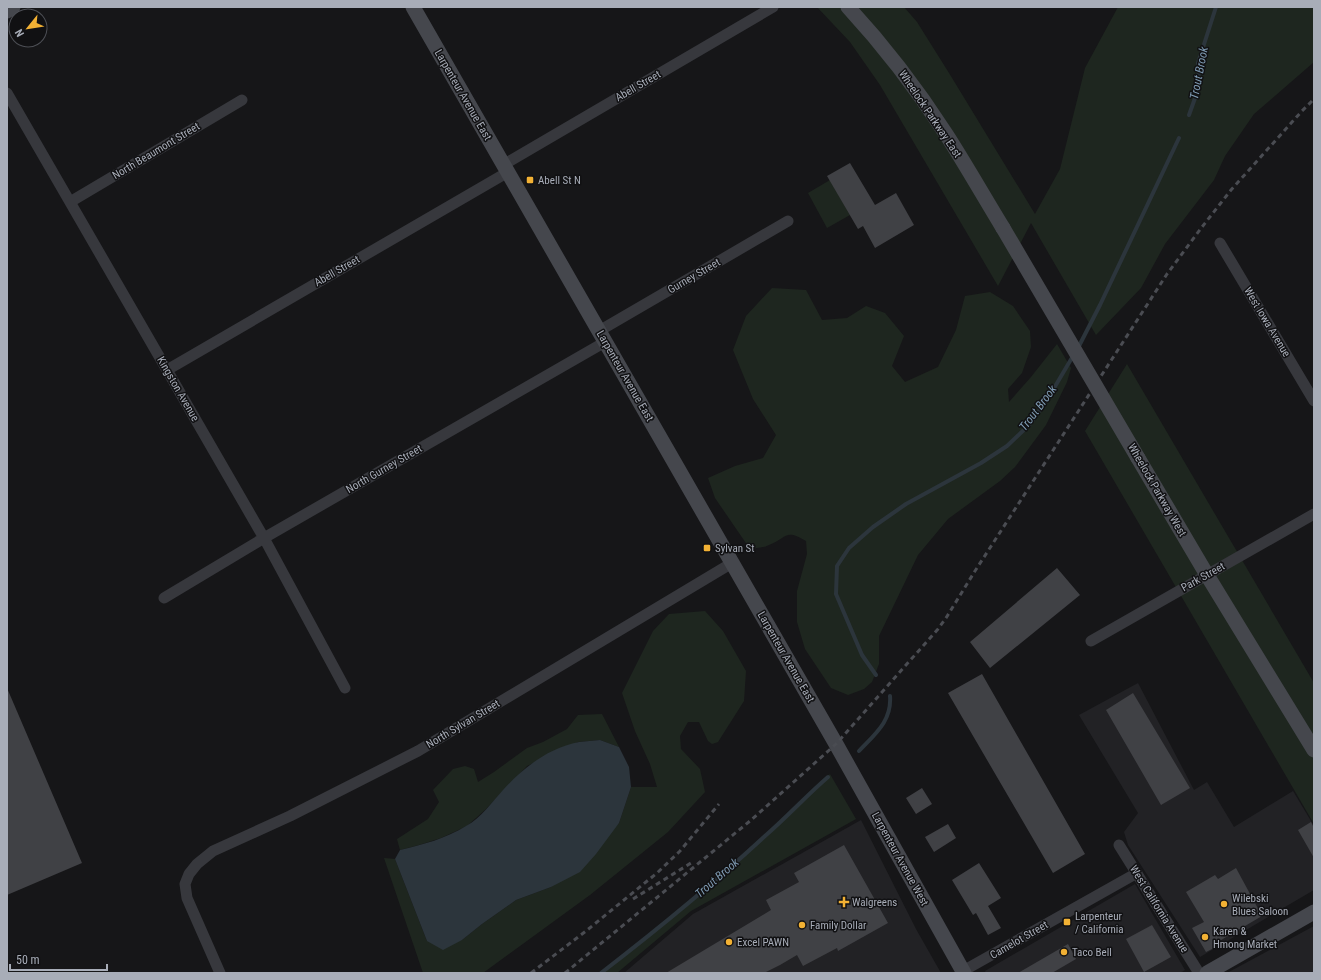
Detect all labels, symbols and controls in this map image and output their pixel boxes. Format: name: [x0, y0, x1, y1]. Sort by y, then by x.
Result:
north arrow: [8, 8, 48, 48]
text: N: [12, 26, 27, 39]
water label: Trout Brook: [1187, 45, 1211, 101]
street label: Larpenteur Avenue East: [432, 47, 494, 143]
street label: Abell Street: [613, 68, 663, 104]
street label: Wheelock Parkway East: [896, 68, 964, 160]
street label: North Beaumont Street: [110, 120, 202, 182]
place label: Abell St N: [538, 174, 581, 187]
marker: Abell St N: [525, 175, 535, 185]
street label: Abell Street: [312, 253, 362, 289]
street label: Gurney Street: [665, 256, 723, 296]
street label: West Iowa Avenue: [1241, 285, 1293, 359]
street label: Larpenteur Avenue East: [594, 328, 656, 424]
street label: Kingston Avenue: [154, 354, 202, 424]
water label: Trout Brook: [1016, 382, 1060, 434]
street label: Wheelock Parkway West: [1125, 441, 1189, 539]
street label: North Gurney Street: [344, 442, 424, 496]
place label: Sylvan St: [715, 542, 755, 555]
marker: Sylvan St: [702, 543, 712, 553]
street label: Park Street: [1179, 560, 1227, 594]
street label: Larpenteur Avenue East: [755, 609, 817, 705]
street label: North Sylvan Street: [424, 697, 502, 751]
street label: Larpenteur Avenue West: [869, 810, 931, 908]
water label: Trout Brook: [692, 855, 742, 901]
street label: West California Avenue: [1127, 863, 1191, 955]
place label: Wilebski Blues Saloon: [1232, 892, 1288, 918]
place label: Walgreens: [852, 896, 897, 909]
marker: Walgreens: [839, 897, 849, 907]
marker: Wilebski Blues Saloon: [1219, 899, 1229, 909]
place label: Larpenteur / California: [1075, 910, 1124, 936]
marker: Larpenteur / California: [1062, 917, 1072, 927]
street label: Camelot Street: [988, 918, 1050, 962]
place label: Family Dollar: [810, 919, 867, 932]
marker: Family Dollar: [797, 920, 807, 930]
place label: Karen & Hmong Market: [1213, 925, 1277, 951]
marker: Karen & Hmong Market: [1200, 932, 1210, 942]
place label: Excel PAWN: [737, 936, 789, 949]
marker: Excel PAWN: [724, 937, 734, 947]
scale bar: [10, 946, 107, 972]
place label: Taco Bell: [1072, 946, 1112, 959]
marker: Taco Bell: [1059, 947, 1069, 957]
text: 50 m: [16, 953, 40, 967]

